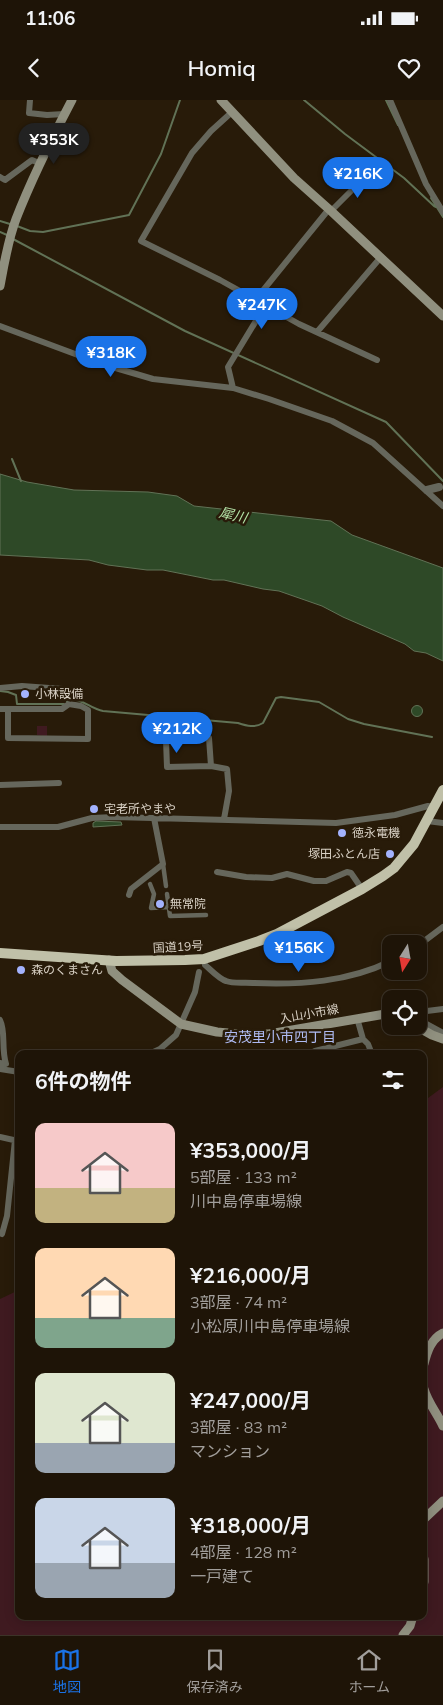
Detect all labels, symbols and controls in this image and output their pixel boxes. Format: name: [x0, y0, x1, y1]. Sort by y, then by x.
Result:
text: 11:06: [25, 6, 75, 30]
icon: back: [20, 54, 48, 82]
text: Homiq: [187, 54, 256, 82]
icon: heart: [395, 54, 423, 82]
pin: ¥353K: [19, 122, 89, 165]
text: ¥353K: [29, 129, 79, 149]
pin: ¥216K: [323, 156, 393, 199]
text: ¥216K: [333, 163, 383, 183]
pin: ¥247K: [227, 288, 297, 330]
text: ¥247K: [237, 294, 287, 314]
pin: ¥318K: [76, 336, 146, 378]
text: ¥318K: [86, 342, 136, 362]
water label: 犀川: [217, 503, 251, 527]
place label: 小林設備: [35, 686, 83, 701]
marker: 小林設備: [19, 688, 31, 700]
pin: ¥212K: [142, 712, 212, 754]
text: ¥212K: [152, 718, 202, 738]
place label: 宅老所やまや: [104, 801, 176, 816]
marker: 宅老所やまや: [88, 803, 100, 815]
place label: 徳永電機: [352, 825, 400, 840]
marker: 徳永電機: [336, 827, 348, 839]
place label: 塚田ふとん店: [308, 846, 380, 861]
marker: 塚田ふとん店: [384, 848, 396, 860]
place label: 無常院: [170, 896, 206, 911]
marker: 無常院: [154, 898, 166, 910]
pin: ¥156K: [264, 930, 334, 973]
north arrow: [382, 935, 428, 980]
map controls: [382, 935, 427, 1035]
text: ¥156K: [274, 937, 324, 957]
street label: 国道19号: [152, 938, 204, 955]
place label: 森のくまさん: [31, 962, 103, 977]
marker: 森のくまさん: [15, 964, 27, 976]
button: locate: [382, 990, 427, 1035]
street label: 入山小市線: [278, 1001, 340, 1026]
district label: 安茂里小市四丁目: [224, 1028, 336, 1046]
icon: filters: [379, 1066, 407, 1094]
text: 6件の物件: [35, 1068, 132, 1094]
text: ¥353,000/月: [190, 1137, 311, 1163]
icon: home: [75, 1143, 135, 1203]
text: 5部屋 · 133 m²: [190, 1167, 297, 1187]
text: 川中島停車場線: [190, 1191, 302, 1211]
text: ¥216,000/月: [190, 1262, 311, 1288]
icon: home: [75, 1268, 135, 1328]
text: 3部屋 · 74 m²: [190, 1292, 287, 1312]
text: 小松原川中島停車場線: [190, 1316, 350, 1336]
text: ¥247,000/月: [190, 1387, 311, 1413]
icon: home: [75, 1393, 135, 1453]
text: 3部屋 · 83 m²: [190, 1417, 287, 1437]
text: マンション: [190, 1441, 270, 1461]
text: ¥318,000/月: [190, 1512, 311, 1538]
icon: home: [75, 1518, 135, 1578]
text: 4部屋 · 128 m²: [190, 1542, 297, 1562]
text: 一戸建て: [190, 1566, 254, 1586]
tab: 地図: [53, 1646, 81, 1696]
tab: 保存済み: [187, 1646, 243, 1696]
tab: ホーム: [348, 1646, 390, 1696]

